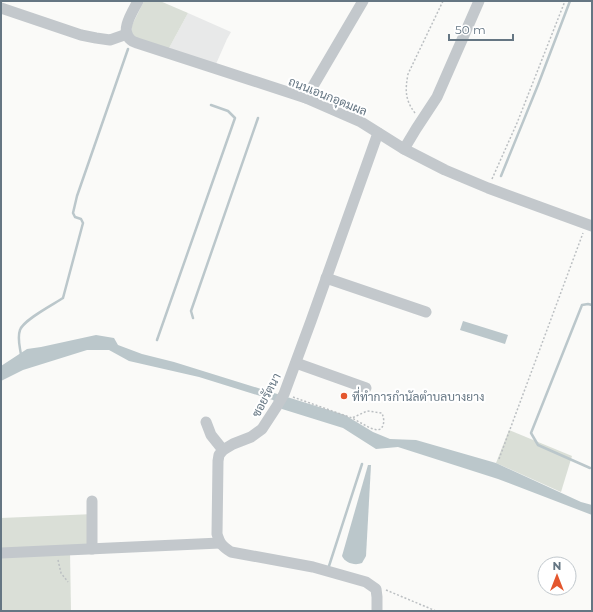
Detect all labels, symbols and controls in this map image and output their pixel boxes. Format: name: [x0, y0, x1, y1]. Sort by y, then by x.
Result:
scale bar: [449, 16, 513, 42]
text: 50 m: [455, 22, 486, 37]
street label: ถนนเอนกอุดมผล: [286, 73, 370, 120]
street label: ซอยรัตนา: [248, 370, 284, 420]
place label: ที่ทำการกำนัลตำบลบางยาง: [352, 386, 484, 404]
marker: ที่ทำการกำนัลตำบลบางยาง: [339, 391, 349, 401]
north arrow: [537, 556, 577, 596]
text: N: [553, 559, 561, 573]

